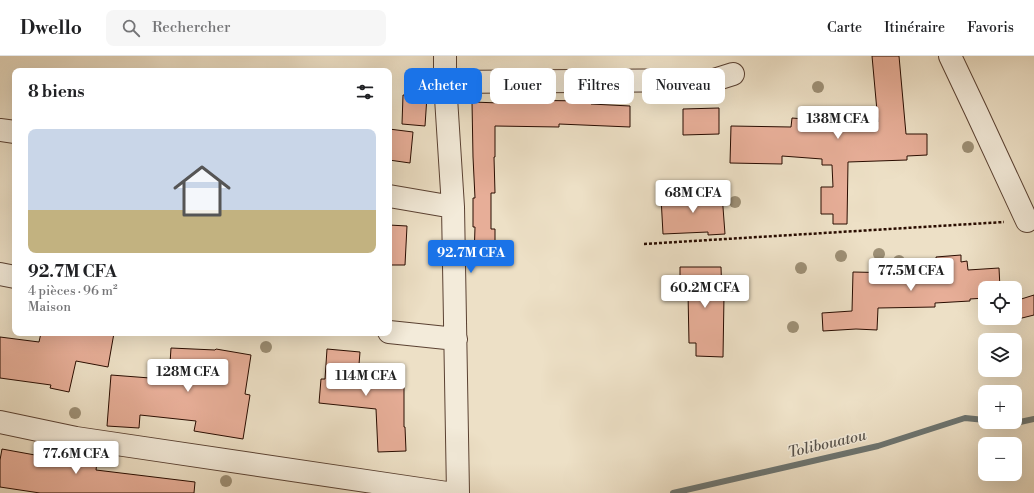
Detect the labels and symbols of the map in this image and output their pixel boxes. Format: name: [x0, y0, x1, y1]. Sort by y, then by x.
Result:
pin: 138M CFA: [797, 106, 879, 140]
pin: 68M CFA: [656, 180, 730, 214]
pin: 92.7M CFA: [425, 240, 517, 274]
pin: 77.5M CFA: [865, 258, 957, 292]
pin: 60.2M CFA: [659, 275, 751, 309]
pin: 128M CFA: [147, 359, 229, 393]
pin: 114M CFA: [325, 363, 407, 397]
water label: Tolibouatou: [786, 426, 869, 462]
pin: 77.6M CFA: [30, 441, 122, 475]

